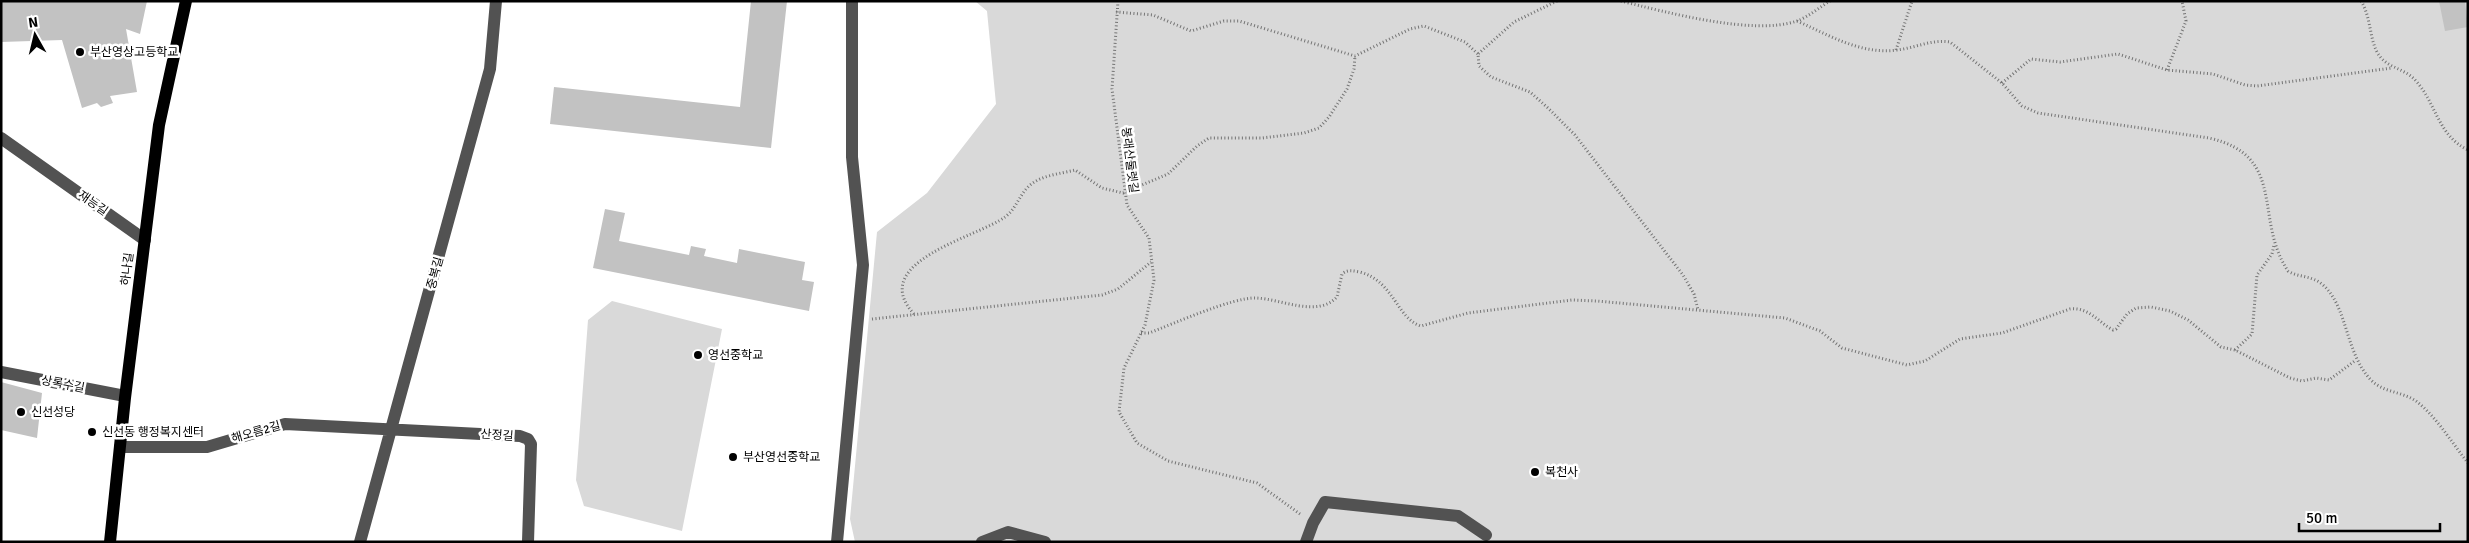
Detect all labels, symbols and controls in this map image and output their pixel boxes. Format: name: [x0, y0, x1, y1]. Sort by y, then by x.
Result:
north arrow: [10, 10, 60, 60]
text: N: [27, 14, 39, 32]
place label: 부산영상고등학교: [90, 45, 178, 60]
marker: 부산영상고등학교: [74, 46, 86, 58]
street label: 봉래산둘렛길: [1118, 126, 1141, 194]
street label: 재능길: [75, 188, 111, 219]
street label: 하나길: [118, 252, 137, 286]
street label: 중복길: [424, 255, 447, 291]
place label: 영선중학교: [708, 348, 763, 363]
marker: 영선중학교: [692, 349, 704, 361]
street label: 상록수길: [40, 373, 86, 396]
place label: 신선성당: [31, 405, 75, 420]
marker: 신선성당: [15, 406, 27, 418]
street label: 해오름2길: [230, 418, 283, 447]
place label: 신선동 행정복지센터: [102, 425, 204, 440]
marker: 신선동 행정복지센터: [86, 426, 98, 438]
street label: 산정길: [480, 427, 514, 444]
place label: 부산영선중학교: [743, 450, 820, 465]
marker: 부산영선중학교: [727, 451, 739, 463]
place label: 복천사: [1545, 465, 1578, 480]
marker: 복천사: [1529, 466, 1541, 478]
scale bar: [2299, 500, 2440, 532]
text: 50 m: [2306, 509, 2337, 527]

